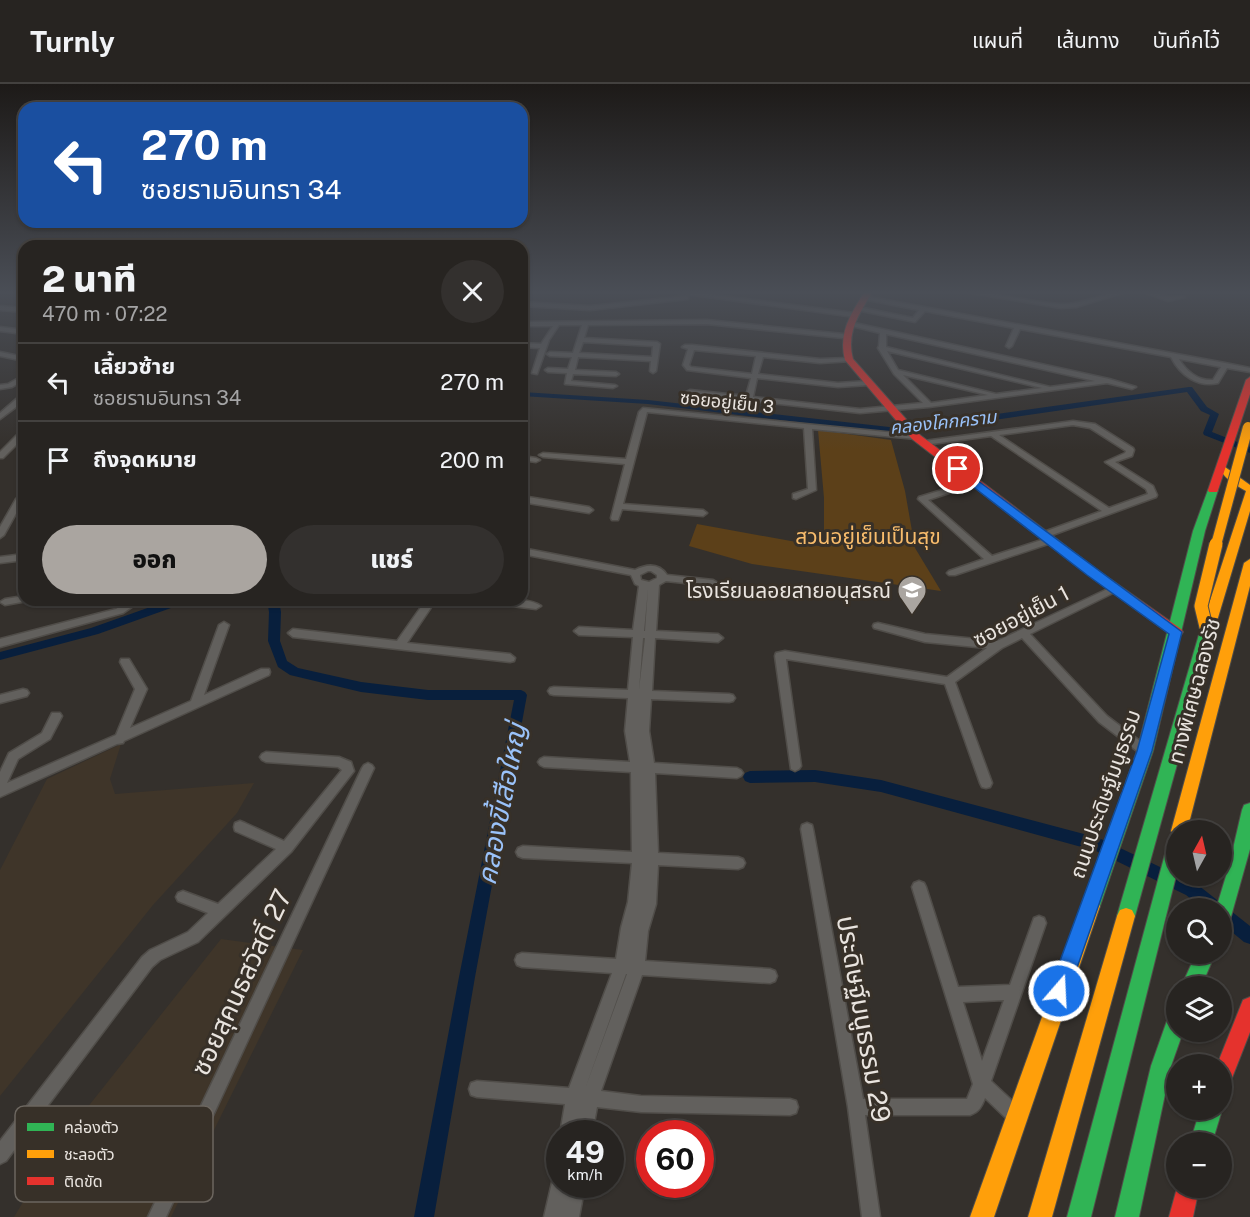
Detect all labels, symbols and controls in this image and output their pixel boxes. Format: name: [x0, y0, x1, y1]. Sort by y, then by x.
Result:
text: Turnly: [30, 25, 115, 58]
text: แผนที่: [972, 28, 1023, 53]
text: เส้นทาง: [1056, 28, 1120, 53]
text: บันทึกไว้: [1153, 28, 1220, 53]
text: 270 m: [141, 120, 268, 169]
icon: left: [42, 126, 120, 204]
text: ซอยรามอินทรา 34: [141, 173, 341, 205]
text: 2 นาที: [42, 258, 136, 300]
button: close: [441, 260, 504, 323]
text: 470 m · 07:22: [42, 302, 167, 326]
text: เลี้ยวซ้าย: [93, 353, 175, 379]
icon: left: [42, 366, 75, 399]
text: 270 m: [440, 369, 504, 395]
text: ซอยรามอินทรา 34: [93, 386, 241, 410]
street label: ซอยอยู่เย็น 3: [679, 387, 775, 419]
water label: คลองโคกคราม: [889, 406, 999, 438]
pin: [932, 443, 983, 494]
icon: arrive: [42, 444, 75, 477]
text: ถึงจุดหมาย: [93, 446, 197, 472]
text: 200 m: [440, 447, 504, 473]
icon: arrive: [941, 452, 974, 485]
park label: สวนอยู่เย็นเป็นสุข: [795, 524, 941, 550]
button: ออก: [42, 525, 267, 594]
button: แชร์: [279, 525, 504, 594]
school or university icon: โรงเรียนลอยสายอนุสรณ์: [896, 574, 928, 616]
place label: โรงเรียนลอยสายอนุสรณ์: [686, 578, 891, 604]
street label: ซอยอยู่เย็น 1: [969, 580, 1074, 653]
street label: ทางพิเศษฉลองรัช: [1163, 616, 1225, 766]
street label: ถนนประดิษฐ์มนูธรรม: [1064, 706, 1147, 882]
water label: คลองขี้เสือใหญ่: [468, 716, 533, 887]
north arrow: [1166, 820, 1232, 886]
map controls: [1166, 820, 1232, 1198]
street label: ซอยสุคนธสวัสดิ์ 27: [184, 884, 299, 1080]
button: search: [1166, 898, 1232, 964]
street label: ประดิษฐ์มนูธรรม 29: [830, 913, 897, 1125]
position arrow: [1027, 959, 1091, 1023]
button: layers: [1166, 976, 1232, 1042]
button: +: [1166, 1054, 1232, 1120]
legend: [15, 1106, 213, 1202]
text: คล่องตัว: [64, 1118, 119, 1137]
speed limit sign: 60: [636, 1120, 714, 1198]
button: −: [1166, 1132, 1232, 1198]
text: 49: [565, 1134, 605, 1170]
text: ชะลอตัว: [64, 1145, 115, 1164]
text: km/h: [567, 1166, 603, 1183]
text: ติดขัด: [64, 1172, 103, 1191]

